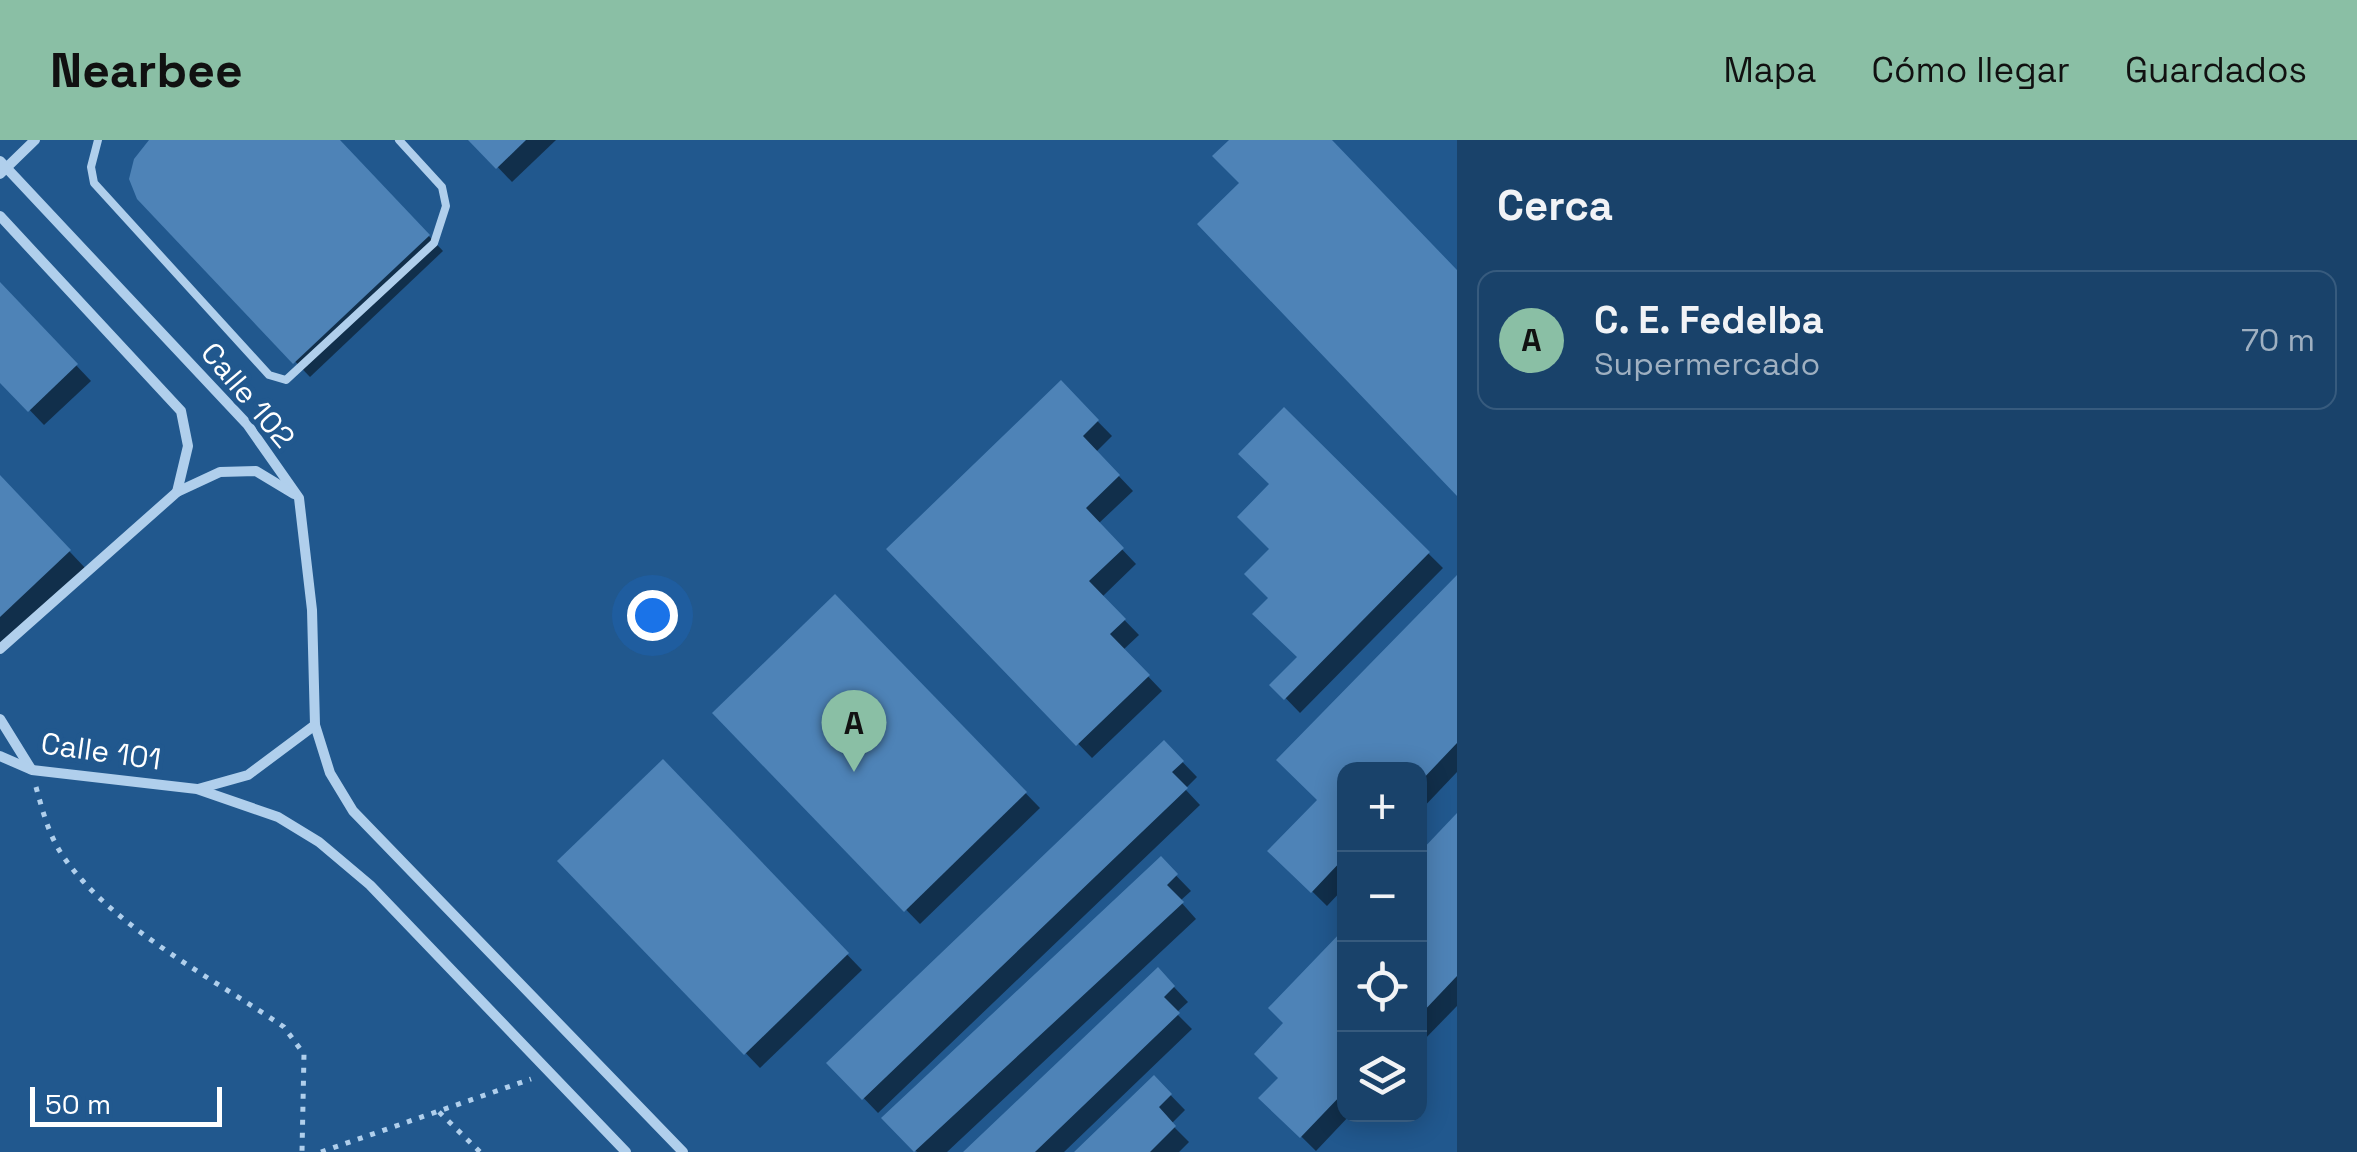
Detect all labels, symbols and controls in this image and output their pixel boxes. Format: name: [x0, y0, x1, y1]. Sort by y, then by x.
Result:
text: Nearbee: [50, 40, 243, 101]
text: Mapa: [1723, 48, 1816, 92]
text: Cómo llegar: [1871, 48, 2070, 92]
text: Guardados: [2125, 48, 2307, 92]
text: Cerca: [1497, 179, 1613, 232]
text: C. E. Fedelba: [1594, 296, 1824, 344]
text: A: [1521, 320, 1542, 360]
text: 70 m: [2241, 320, 2315, 360]
street label: Calle 102: [192, 334, 304, 456]
text: Supermercado: [1594, 344, 1820, 384]
your location: [627, 590, 678, 641]
pin: A: [822, 690, 886, 772]
street label: Calle 101: [38, 723, 164, 779]
map controls: [1337, 762, 1427, 1122]
button: +: [1337, 762, 1427, 852]
button: −: [1337, 852, 1427, 942]
button: locate: [1337, 942, 1427, 1032]
button: layers: [1337, 1032, 1427, 1122]
scale bar: [30, 1082, 222, 1126]
text: 50 m: [45, 1086, 111, 1122]

